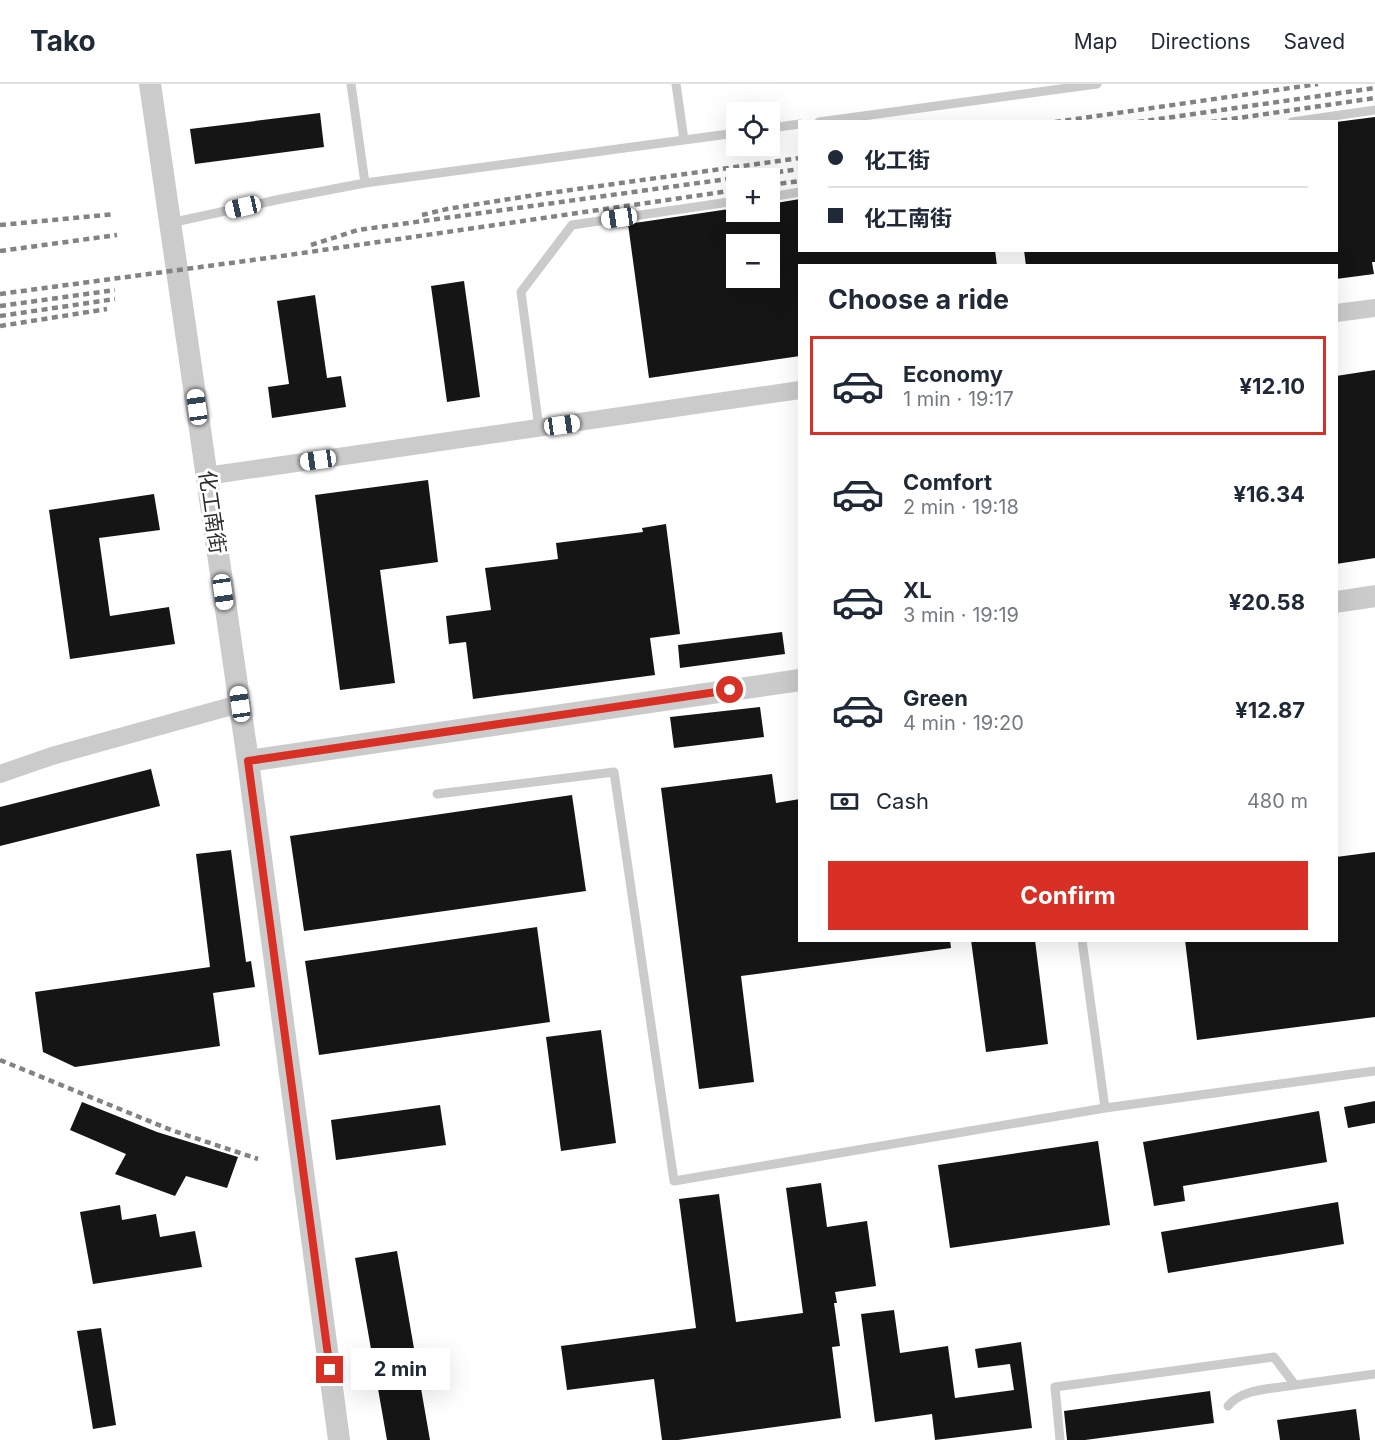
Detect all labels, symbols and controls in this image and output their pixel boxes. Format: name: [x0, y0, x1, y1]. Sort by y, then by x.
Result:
text: Tako: [30, 24, 96, 58]
text: Map: [1074, 29, 1117, 54]
text: Directions: [1150, 29, 1251, 54]
text: Saved: [1284, 29, 1345, 54]
map controls: [726, 102, 780, 288]
button: locate: [726, 102, 780, 156]
text: 化工街: [864, 147, 930, 173]
button: +: [726, 168, 780, 222]
car: [223, 194, 263, 220]
text: 化工南街: [864, 205, 952, 231]
car: [600, 207, 638, 229]
button: −: [726, 234, 780, 288]
text: Choose a ride: [828, 283, 1009, 316]
icon: car: [831, 359, 885, 413]
text: Economy: [903, 361, 1003, 387]
text: ¥12.10: [1239, 373, 1305, 399]
text: 1 min · 19:17: [903, 387, 1014, 411]
car: [186, 388, 208, 426]
car: [543, 414, 581, 436]
car: [299, 449, 337, 471]
icon: car: [831, 467, 885, 521]
street label: 化工南街: [194, 469, 231, 555]
text: Comfort: [903, 469, 992, 495]
text: ¥16.34: [1233, 481, 1305, 507]
text: 2 min · 19:18: [903, 495, 1019, 519]
car: [212, 573, 234, 611]
icon: car: [831, 575, 885, 629]
text: XL: [903, 577, 932, 603]
text: ¥20.58: [1229, 589, 1305, 615]
text: 3 min · 19:19: [903, 603, 1019, 627]
route start: [716, 676, 743, 703]
icon: car: [831, 683, 885, 737]
car: [229, 685, 251, 723]
text: Green: [903, 685, 968, 711]
text: ¥12.87: [1235, 697, 1305, 723]
text: 4 min · 19:20: [903, 711, 1024, 735]
icon: cash: [828, 785, 861, 818]
text: Cash: [876, 788, 929, 814]
text: 480 m: [1247, 789, 1308, 813]
button: Confirm: [828, 861, 1308, 930]
callout: 2 min: [351, 1349, 450, 1391]
route end: [316, 1356, 343, 1383]
text: 2 min: [374, 1357, 427, 1381]

